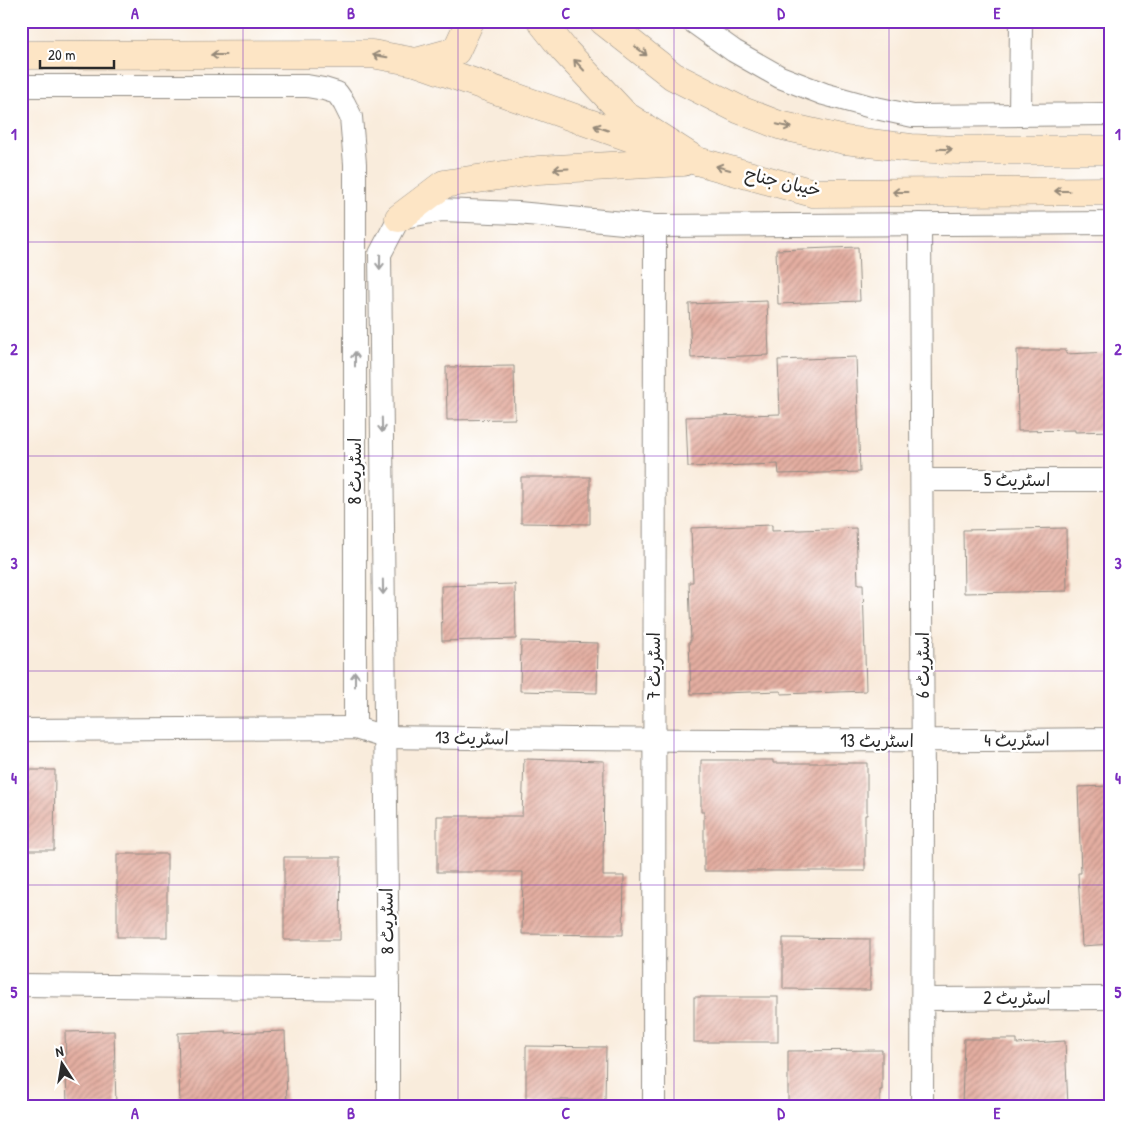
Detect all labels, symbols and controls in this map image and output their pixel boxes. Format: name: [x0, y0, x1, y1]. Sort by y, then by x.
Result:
text: A: [131, 2, 139, 24]
text: B: [347, 2, 355, 24]
text: C: [562, 2, 571, 24]
text: D: [777, 2, 785, 24]
text: E: [993, 2, 1001, 24]
scale bar: [40, 38, 114, 70]
text: 20 m: [48, 44, 75, 65]
one-way arrow: [634, 46, 647, 57]
one-way arrow: [210, 50, 226, 60]
one-way arrow: [373, 50, 389, 60]
one-way arrow: [573, 59, 585, 72]
one-way arrow: [776, 122, 792, 131]
text: 1: [11, 123, 17, 145]
one-way arrow: [594, 123, 609, 132]
text: 1: [1115, 123, 1121, 145]
one-way arrow: [936, 144, 953, 154]
street label: خیبان جناح: [743, 161, 824, 202]
one-way arrow: [715, 163, 731, 172]
one-way arrow: [553, 164, 569, 173]
one-way arrow: [892, 187, 908, 197]
one-way arrow: [1054, 187, 1070, 196]
one-way arrow: [376, 254, 385, 270]
text: 2: [10, 338, 18, 360]
text: 2: [1114, 338, 1122, 360]
one-way arrow: [350, 351, 360, 368]
one-way arrow: [377, 416, 387, 433]
street label: اسٹریٹ 8: [342, 438, 367, 504]
street label: اسٹریٹ 5: [984, 467, 1050, 492]
text: 3: [10, 552, 18, 574]
text: 3: [1114, 552, 1122, 574]
one-way arrow: [378, 579, 388, 595]
street label: اسٹریٹ 7: [641, 632, 666, 700]
street label: اسٹریٹ 6: [910, 632, 935, 698]
one-way arrow: [350, 671, 360, 688]
street label: اسٹریٹ 13: [435, 724, 509, 751]
street label: اسٹریٹ 4: [984, 726, 1050, 753]
street label: اسٹریٹ 13: [840, 728, 914, 753]
text: 4: [11, 767, 17, 789]
text: 4: [1115, 767, 1121, 789]
street label: اسٹریٹ 8: [373, 887, 400, 955]
text: 5: [11, 981, 18, 1003]
text: 5: [1115, 981, 1122, 1003]
street label: اسٹریٹ 2: [983, 985, 1051, 1010]
north arrow: [38, 1040, 88, 1090]
text: N: [54, 1041, 65, 1061]
text: A: [131, 1102, 139, 1124]
text: B: [347, 1102, 355, 1124]
text: C: [562, 1102, 571, 1124]
text: D: [777, 1102, 785, 1124]
text: E: [993, 1102, 1001, 1124]

